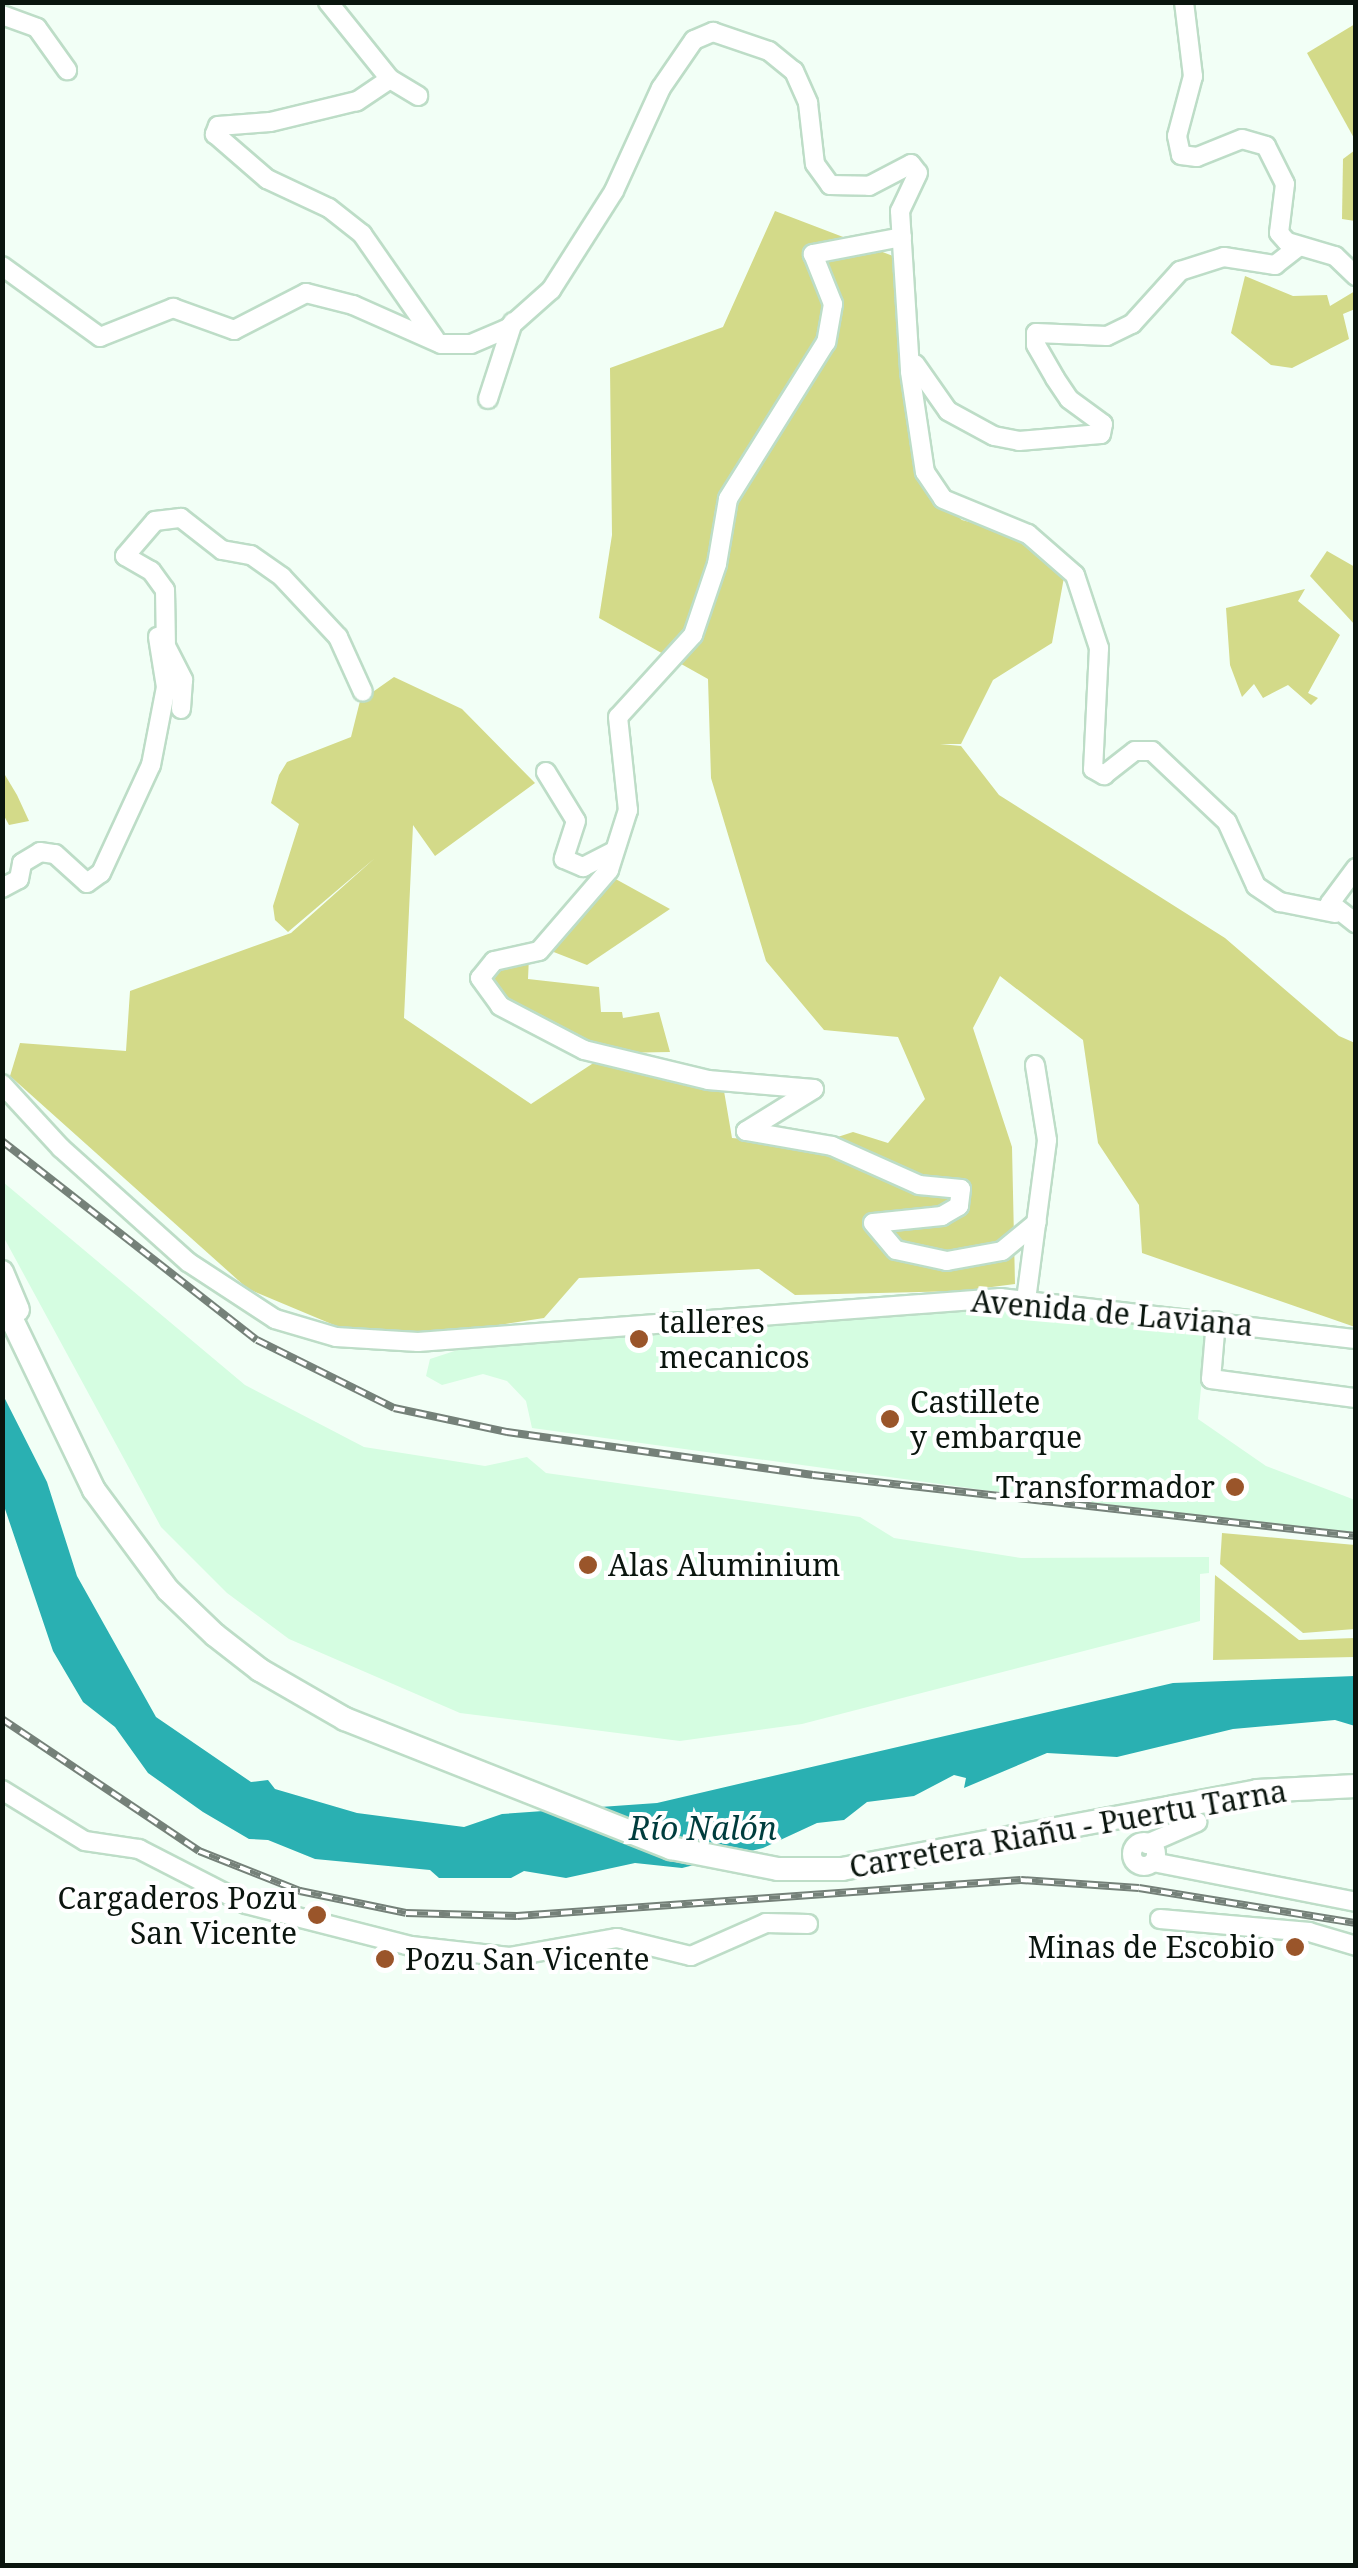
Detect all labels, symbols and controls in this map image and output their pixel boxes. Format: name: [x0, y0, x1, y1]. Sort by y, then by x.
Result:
street label: Avenida de Laviana: [970, 1283, 1254, 1343]
place label: talleres mecanicos: [659, 1304, 810, 1374]
marker: talleres mecanicos: [628, 1328, 650, 1350]
place label: Castillete y embarque: [910, 1384, 1082, 1454]
marker: Castillete y embarque: [879, 1408, 901, 1430]
place label: Transformador: [996, 1469, 1215, 1505]
marker: Transformador: [1224, 1476, 1246, 1498]
place label: Alas Aluminium: [608, 1547, 840, 1583]
marker: Alas Aluminium: [577, 1554, 599, 1576]
street label: Carretera Riañu - Puertu Tarna: [847, 1773, 1289, 1885]
water label: Río Nalón: [629, 1809, 777, 1847]
place label: Cargaderos Pozu San Vicente: [57, 1880, 297, 1950]
marker: Cargaderos Pozu San Vicente: [306, 1904, 328, 1926]
place label: Minas de Escobio: [1028, 1929, 1275, 1965]
marker: Minas de Escobio: [1284, 1936, 1306, 1958]
place label: Pozu San Vicente: [405, 1941, 650, 1977]
marker: Pozu San Vicente: [374, 1948, 396, 1970]

